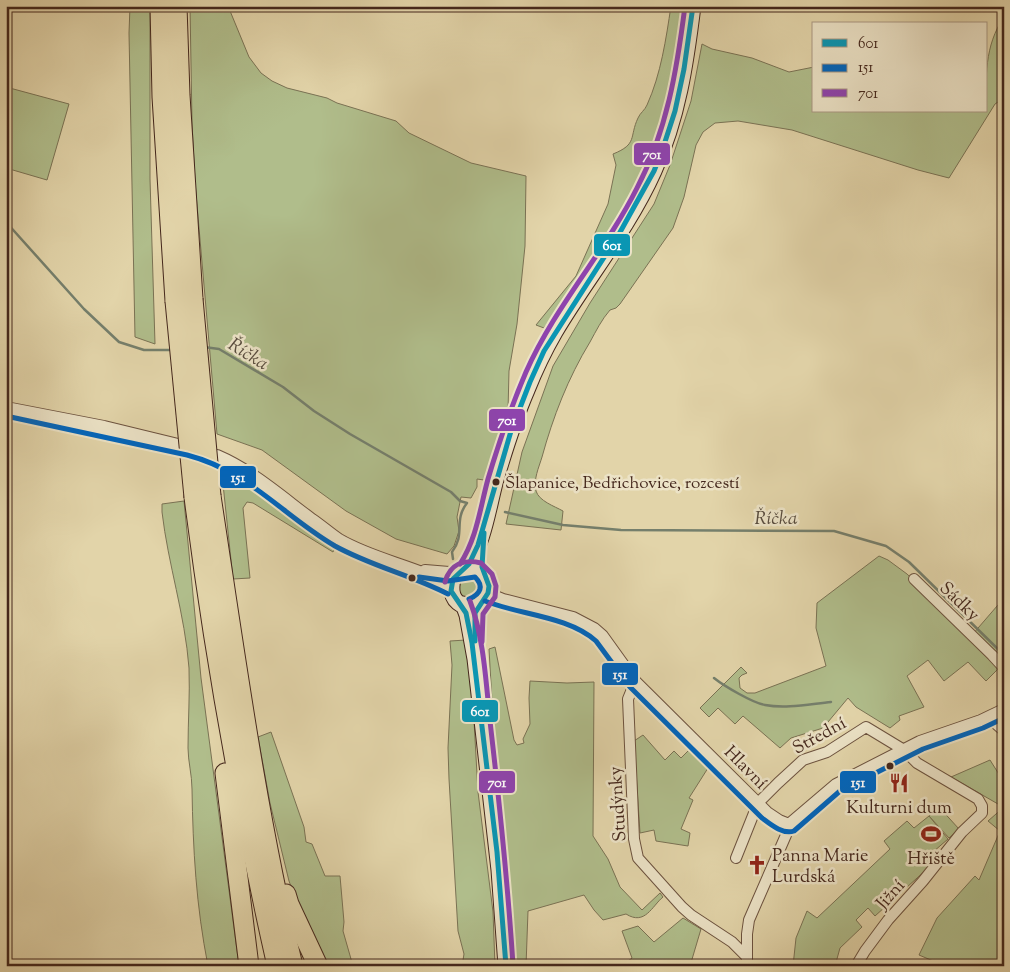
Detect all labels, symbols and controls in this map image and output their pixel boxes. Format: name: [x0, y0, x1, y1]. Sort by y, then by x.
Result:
legend: [812, 22, 988, 112]
text: 601: [858, 34, 878, 55]
text: 151: [858, 58, 873, 79]
text: 701: [858, 84, 878, 105]
line badge: 701: [633, 142, 671, 166]
text: 701: [643, 146, 662, 166]
line badge: 601: [593, 233, 631, 257]
text: 601: [603, 237, 622, 257]
water label: Říčka: [222, 332, 273, 378]
line badge: 701: [488, 408, 526, 432]
text: 701: [498, 412, 517, 432]
line badge: 151: [219, 465, 257, 489]
text: 151: [231, 469, 245, 489]
place label: Šlapanice, Bedřichovice, rozcestí: [505, 472, 740, 496]
marker: Šlapanice, Bedřichovice, rozcestí: [491, 477, 501, 487]
water label: Říčka: [755, 506, 798, 533]
unlabelled marker: [407, 573, 417, 583]
street label: Sádky: [932, 577, 985, 628]
line badge: 151: [601, 662, 639, 686]
text: 151: [613, 666, 627, 686]
line badge: 601: [461, 699, 499, 723]
text: 601: [471, 703, 490, 723]
street label: Střední: [788, 711, 852, 762]
street label: Hlavní: [717, 741, 772, 796]
unlabelled marker: [885, 761, 895, 771]
street label: Studýnky: [603, 765, 635, 842]
line badge: 701: [478, 770, 516, 794]
line badge: 151: [839, 770, 877, 794]
restaurant icon: Kulturni dum: [888, 772, 910, 794]
text: 701: [488, 774, 507, 794]
text: 151: [851, 774, 865, 794]
place label: Kulturni dum: [846, 796, 952, 822]
sports icon: Hřiště: [920, 823, 942, 845]
place label: Panna Marie Lurdská: [772, 844, 868, 891]
place label: Hřiště: [907, 847, 955, 873]
church icon: Panna Marie Lurdská: [746, 854, 768, 876]
street label: Jižní: [870, 874, 912, 917]

